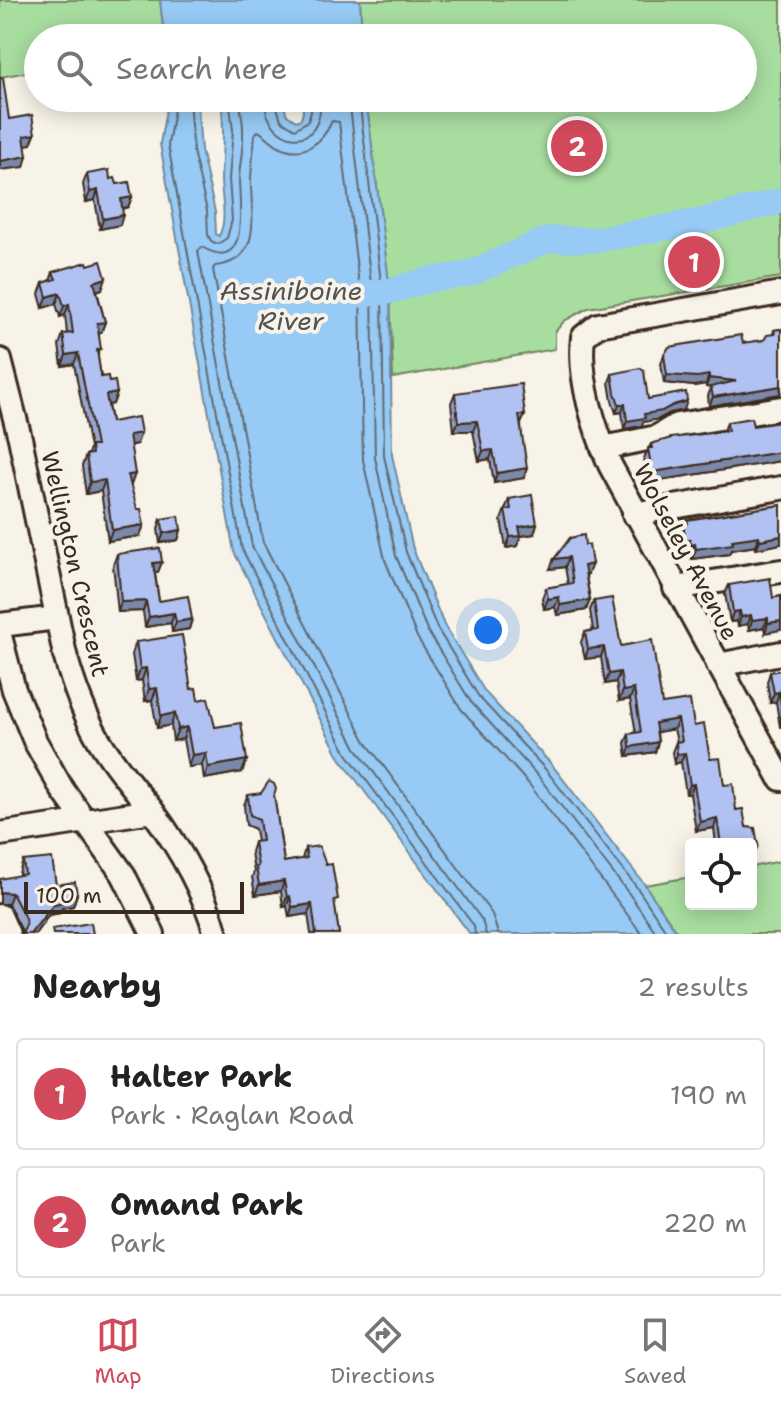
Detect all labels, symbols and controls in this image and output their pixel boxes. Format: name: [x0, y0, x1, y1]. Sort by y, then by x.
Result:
search box: [24, 24, 757, 112]
icon: search: [52, 46, 96, 90]
text: Search here: [116, 48, 287, 89]
pin: 2: [551, 116, 603, 176]
pin: 1: [668, 232, 720, 292]
water label: Assiniboine River: [220, 273, 362, 338]
street label: Wellington Crescent: [33, 448, 117, 680]
street label: Wolseley Avenue: [626, 458, 746, 646]
your location: [468, 610, 508, 650]
map controls: [685, 838, 757, 910]
button: locate: [685, 838, 757, 910]
scale bar: [24, 878, 244, 914]
text: 100 m: [36, 881, 102, 910]
text: Nearby: [32, 963, 162, 1009]
text: 2 results: [637, 969, 749, 1004]
text: Halter Park: [110, 1056, 293, 1097]
text: 1: [54, 1077, 66, 1112]
text: 190 m: [670, 1077, 747, 1112]
text: Park · Raglan Road: [110, 1097, 354, 1132]
text: Omand Park: [110, 1184, 304, 1225]
text: 2: [51, 1205, 69, 1240]
text: 220 m: [663, 1205, 747, 1240]
text: Park: [110, 1225, 166, 1260]
tab: Map: [94, 1313, 142, 1390]
tab: Directions: [330, 1313, 435, 1390]
tab: Saved: [624, 1313, 687, 1390]

